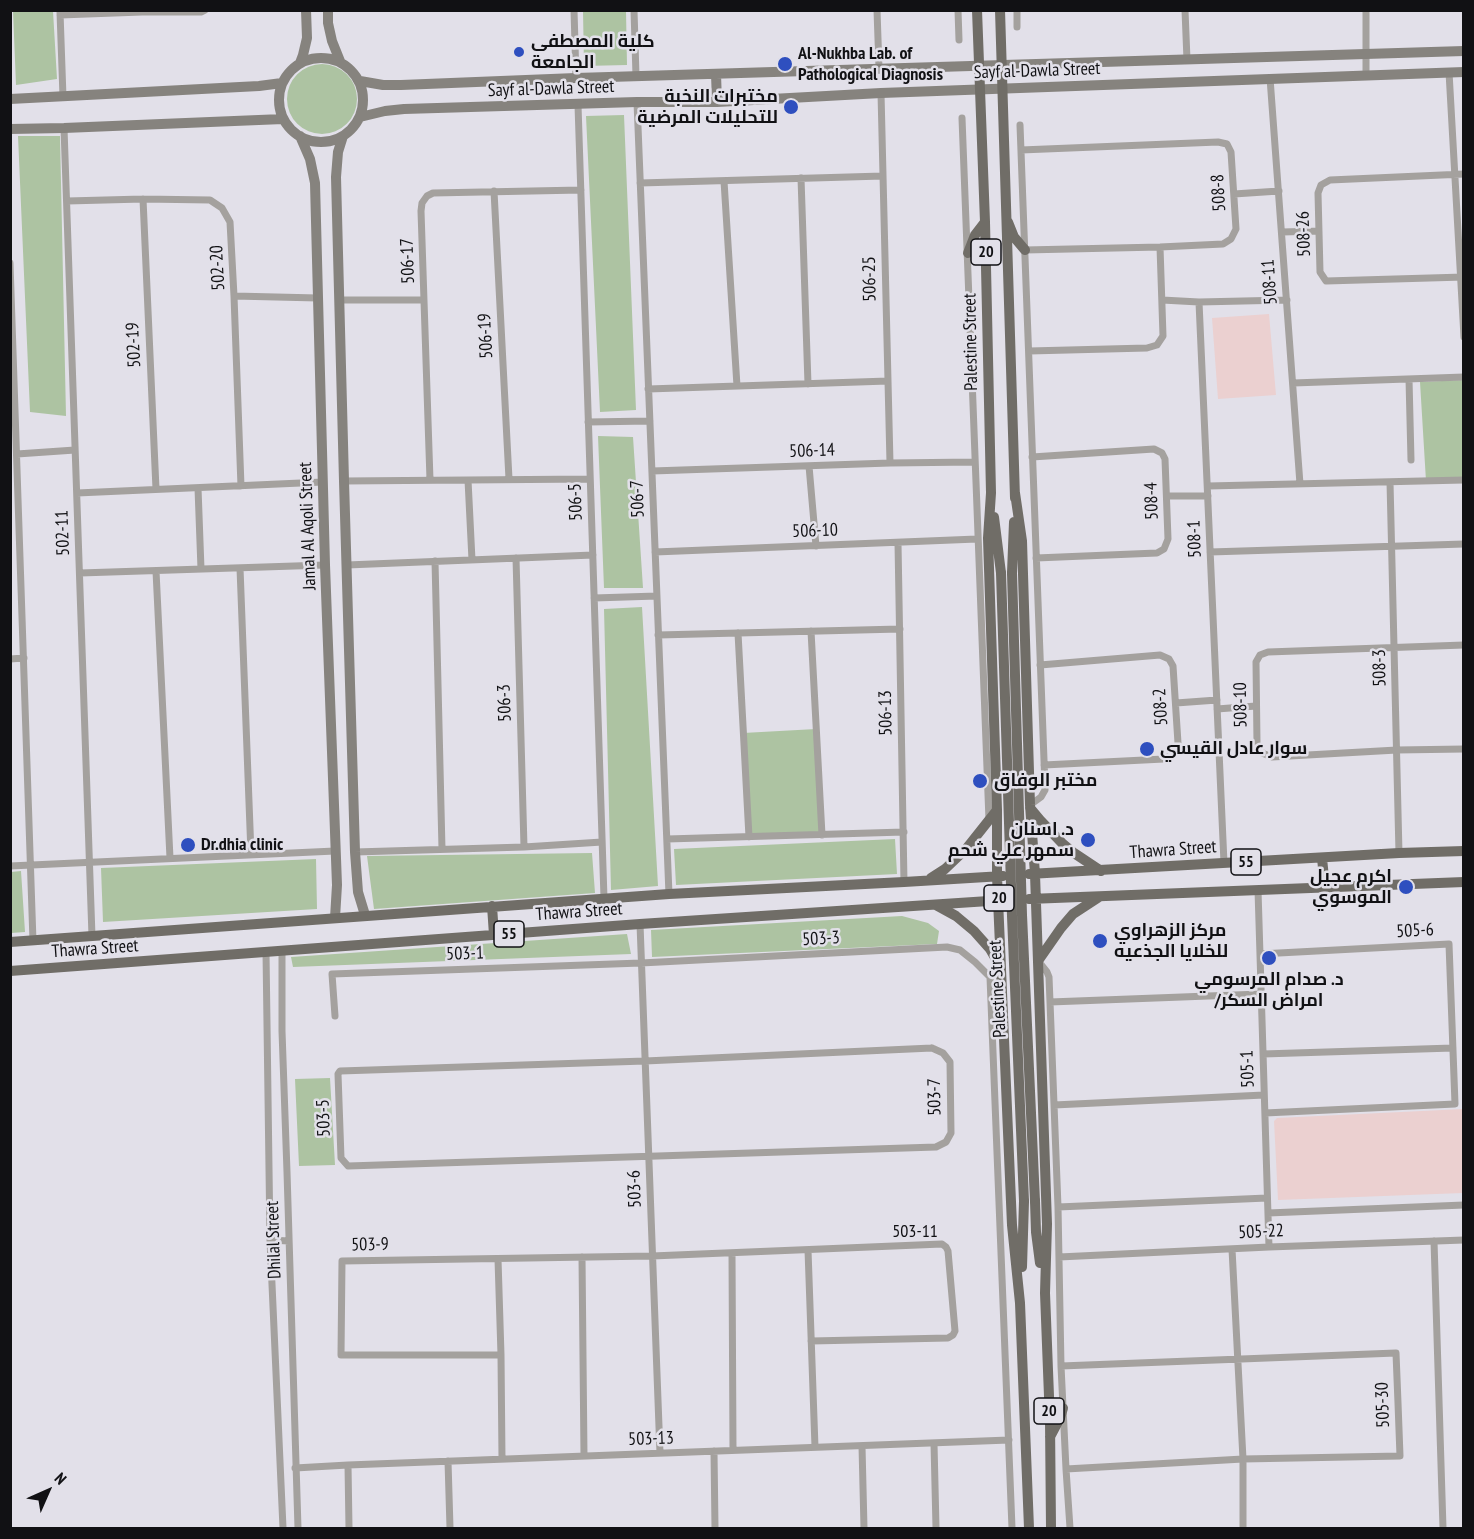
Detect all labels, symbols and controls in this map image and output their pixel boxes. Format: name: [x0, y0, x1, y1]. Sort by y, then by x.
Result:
place label: كلية المصطفى الجامعة: [531, 31, 655, 74]
place label: Al-Nukhba Lab. of Pathological Diagnosis: [798, 43, 943, 86]
marker: كلية المصطفى الجامعة: [512, 45, 526, 59]
marker: Al-Nukhba Lab. of Pathological Diagnosis: [776, 55, 794, 73]
street label: Sayf al-Dawla Street: [973, 58, 1101, 84]
street label: Sayf al-Dawla Street: [487, 76, 615, 102]
place label: مختبرات النخبة للتحليلات المرضية: [637, 86, 778, 128]
marker: مختبرات النخبة للتحليلات المرضية: [782, 98, 800, 116]
street label: 508-8: [1207, 174, 1231, 212]
street label: 508-26: [1292, 211, 1316, 257]
street label: 506-17: [396, 238, 420, 284]
road number: 20: [971, 239, 1001, 265]
street label: 502-20: [206, 245, 230, 291]
street label: 506-25: [859, 256, 881, 302]
street label: 508-11: [1258, 258, 1282, 306]
street label: Palestine Street: [959, 293, 983, 391]
street label: 506-19: [474, 313, 498, 359]
street label: 502-19: [122, 322, 146, 368]
street label: 506-14: [789, 439, 835, 463]
street label: Jamal Al Aqoli Street: [295, 462, 321, 590]
street label: 506-7: [627, 480, 649, 518]
street label: 508-4: [1141, 482, 1163, 520]
street label: 506-5: [565, 483, 587, 521]
street label: 502-11: [51, 510, 75, 556]
street label: 506-10: [792, 519, 838, 543]
street label: 508-1: [1184, 520, 1206, 558]
street label: 508-3: [1369, 649, 1391, 687]
street label: 508-10: [1230, 682, 1252, 728]
street label: 506-3: [494, 684, 516, 722]
street label: 508-2: [1149, 688, 1173, 726]
street label: 506-13: [875, 690, 897, 736]
place label: سوار عادل القيسي: [1160, 738, 1307, 760]
marker: سوار عادل القيسي: [1138, 740, 1156, 758]
place label: مختبر الوفاق: [994, 770, 1097, 792]
marker: مختبر الوفاق: [971, 772, 989, 790]
place label: د. اسنان سمهر علي شحم: [948, 819, 1074, 862]
marker: د. اسنان سمهر علي شحم: [1079, 831, 1097, 849]
place label: Dr.dhia clinic: [201, 834, 283, 856]
marker: Dr.dhia clinic: [179, 836, 197, 854]
street label: Thawra Street: [1129, 836, 1217, 864]
road number: 55: [1231, 849, 1261, 875]
place label: اكرم عجيل الموسوي: [1310, 866, 1392, 908]
marker: اكرم عجيل الموسوي: [1397, 878, 1415, 896]
road number: 20: [984, 885, 1014, 911]
street label: Thawra Street: [535, 898, 623, 926]
street label: 505-6: [1396, 919, 1434, 943]
place label: مركز الزهراوي للخلايا الجذعيه: [1114, 920, 1228, 962]
road number: 55: [494, 921, 524, 947]
street label: 503-3: [802, 927, 840, 951]
marker: مركز الزهراوي للخلايا الجذعيه: [1091, 932, 1109, 950]
street label: Thawra Street: [51, 935, 139, 963]
street label: Palestine Street: [985, 940, 1011, 1038]
street label: 503-1: [446, 943, 484, 965]
marker: د. صدام المرسومي /امراض السكر: [1260, 949, 1278, 967]
place label: د. صدام المرسومي /امراض السكر: [1194, 969, 1344, 1012]
street label: 505-1: [1237, 1050, 1259, 1088]
street label: 503-7: [924, 1078, 946, 1116]
street label: 503-5: [313, 1099, 335, 1137]
street label: 503-6: [624, 1170, 646, 1208]
street label: Dhilal Street: [262, 1201, 286, 1279]
street label: 505-22: [1238, 1220, 1284, 1244]
street label: 503-11: [892, 1221, 938, 1243]
street label: 503-9: [351, 1234, 389, 1256]
street label: 505-30: [1371, 1382, 1395, 1428]
road number: 20: [1034, 1398, 1064, 1424]
street label: 503-13: [628, 1427, 674, 1451]
north arrow: [18, 1461, 78, 1521]
text: N: [51, 1468, 71, 1488]

